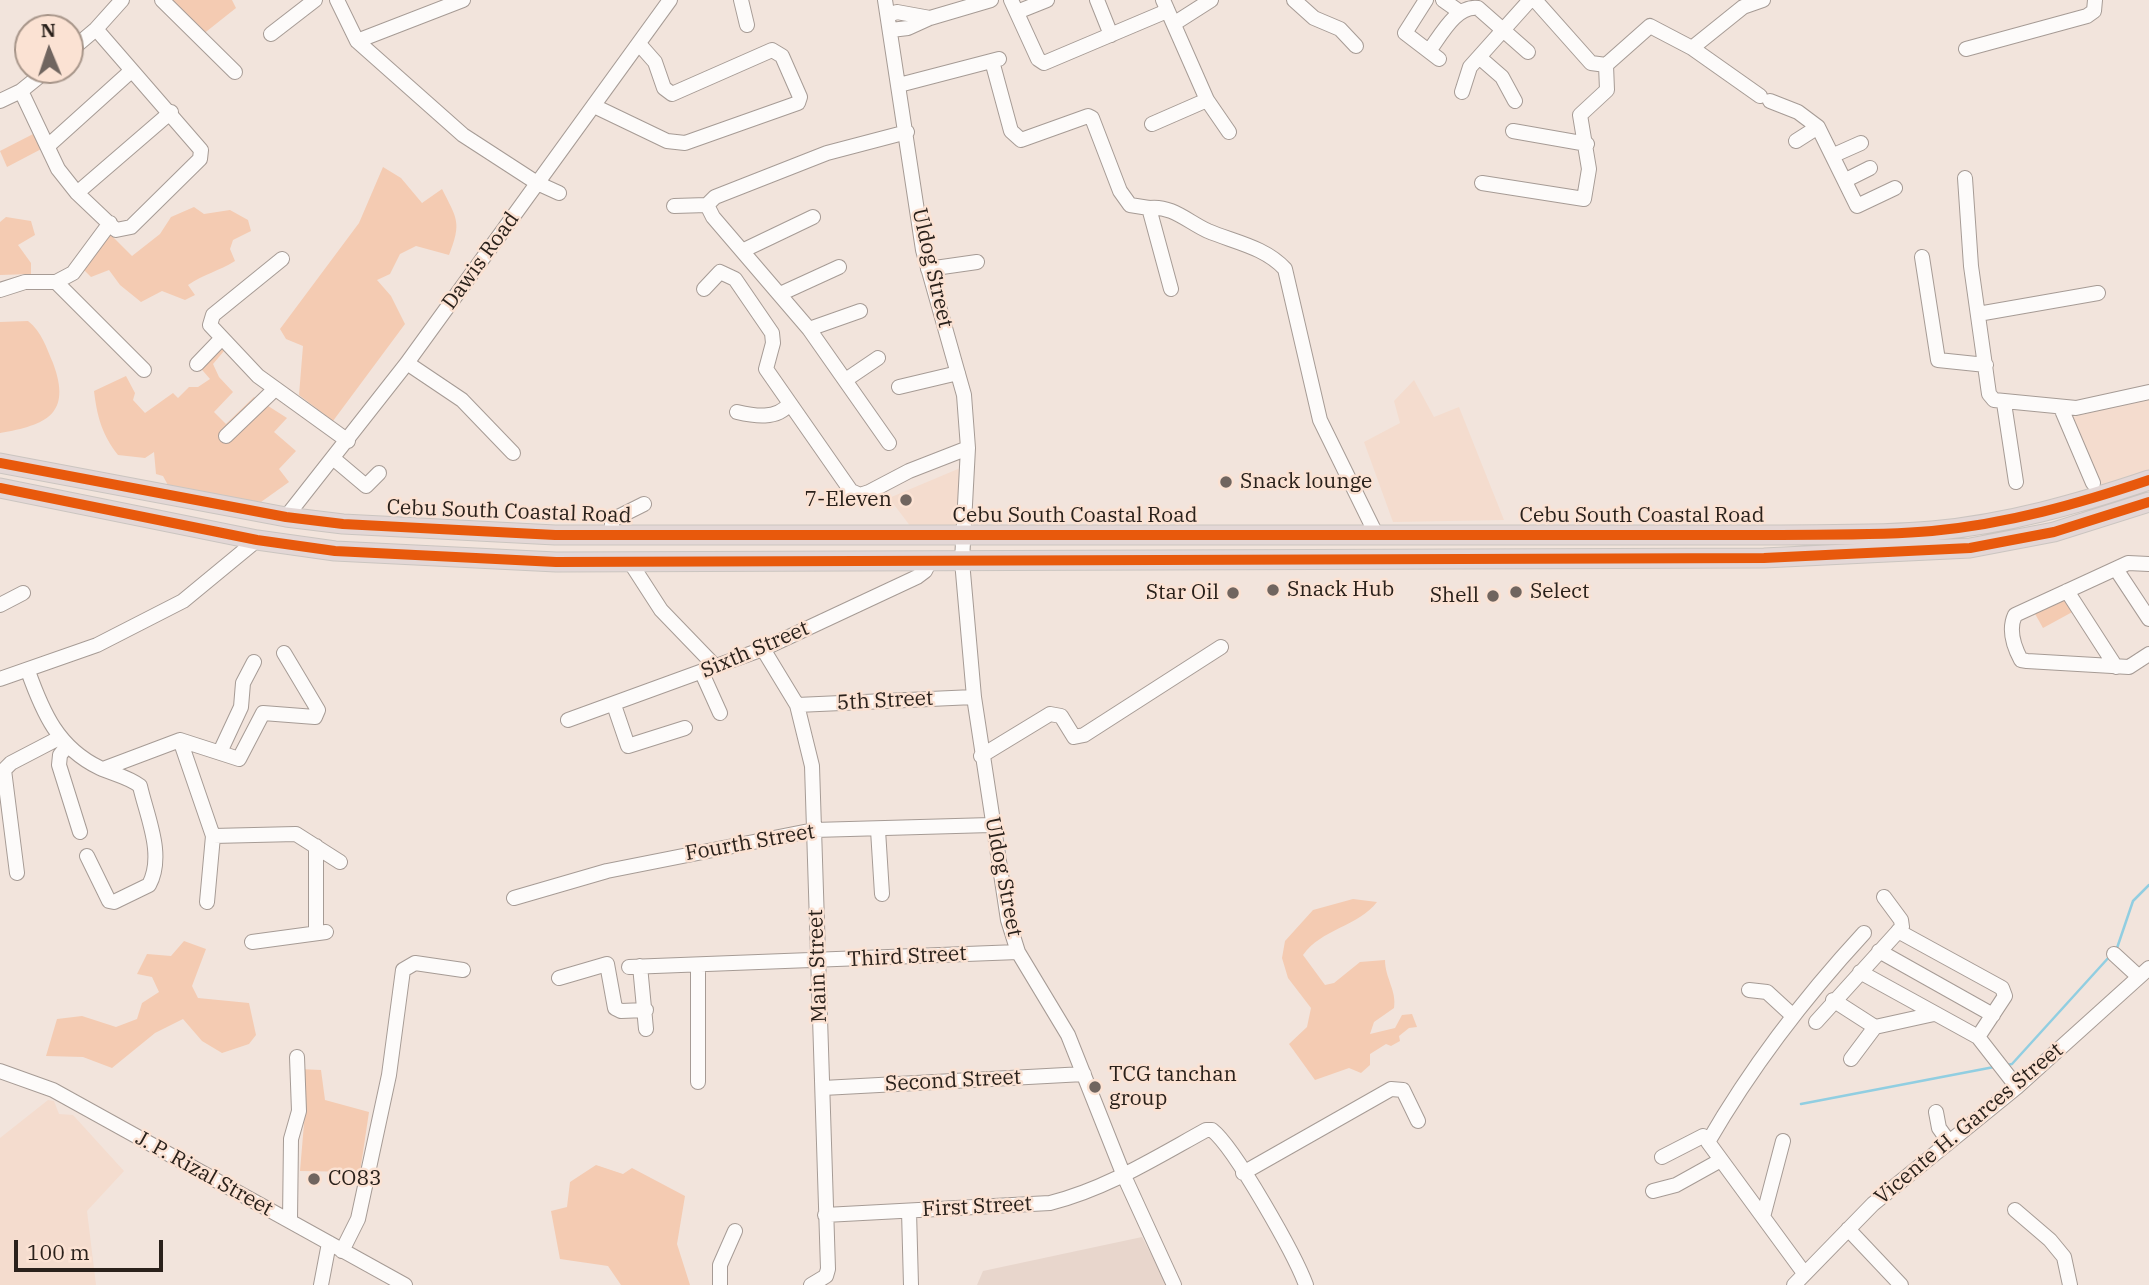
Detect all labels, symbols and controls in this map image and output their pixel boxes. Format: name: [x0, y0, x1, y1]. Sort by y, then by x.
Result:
north arrow: [14, 14, 84, 84]
text: N: [40, 18, 56, 42]
street label: Uldog Street: [906, 206, 958, 330]
street label: Dawis Road: [437, 207, 525, 315]
place label: Snack lounge: [1240, 469, 1372, 495]
marker: Snack lounge: [1218, 474, 1234, 490]
place label: 7-Eleven: [804, 487, 892, 513]
marker: 7-Eleven: [898, 492, 914, 508]
street label: Cebu South Coastal Road: [386, 495, 632, 529]
street label: Cebu South Coastal Road: [953, 503, 1197, 529]
street label: Cebu South Coastal Road: [1520, 503, 1764, 529]
place label: Snack Hub: [1287, 577, 1394, 603]
place label: Select: [1530, 579, 1589, 605]
place label: Star Oil: [1146, 580, 1219, 606]
marker: Snack Hub: [1265, 582, 1281, 598]
place label: Shell: [1430, 583, 1479, 609]
marker: Select: [1508, 584, 1524, 600]
marker: Star Oil: [1225, 585, 1241, 601]
marker: Shell: [1485, 588, 1501, 604]
street label: Sixth Street: [697, 616, 813, 684]
street label: 5th Street: [836, 686, 934, 716]
street label: Uldog Street: [979, 815, 1027, 939]
street label: Fourth Street: [683, 819, 817, 867]
street label: Main Street: [803, 909, 833, 1023]
street label: Third Street: [847, 941, 967, 973]
street label: Vicente H. Garces Street: [1870, 1038, 2068, 1210]
place label: TCG tanchan group: [1109, 1062, 1237, 1112]
street label: Second Street: [884, 1065, 1022, 1097]
marker: TCG tanchan group: [1087, 1079, 1103, 1095]
street label: J. P. Rizal Street: [131, 1126, 277, 1222]
place label: CO83: [328, 1166, 382, 1192]
marker: CO83: [306, 1171, 322, 1187]
street label: First Street: [921, 1192, 1033, 1222]
scale bar: [18, 1226, 166, 1270]
text: 100 m: [27, 1238, 90, 1266]

